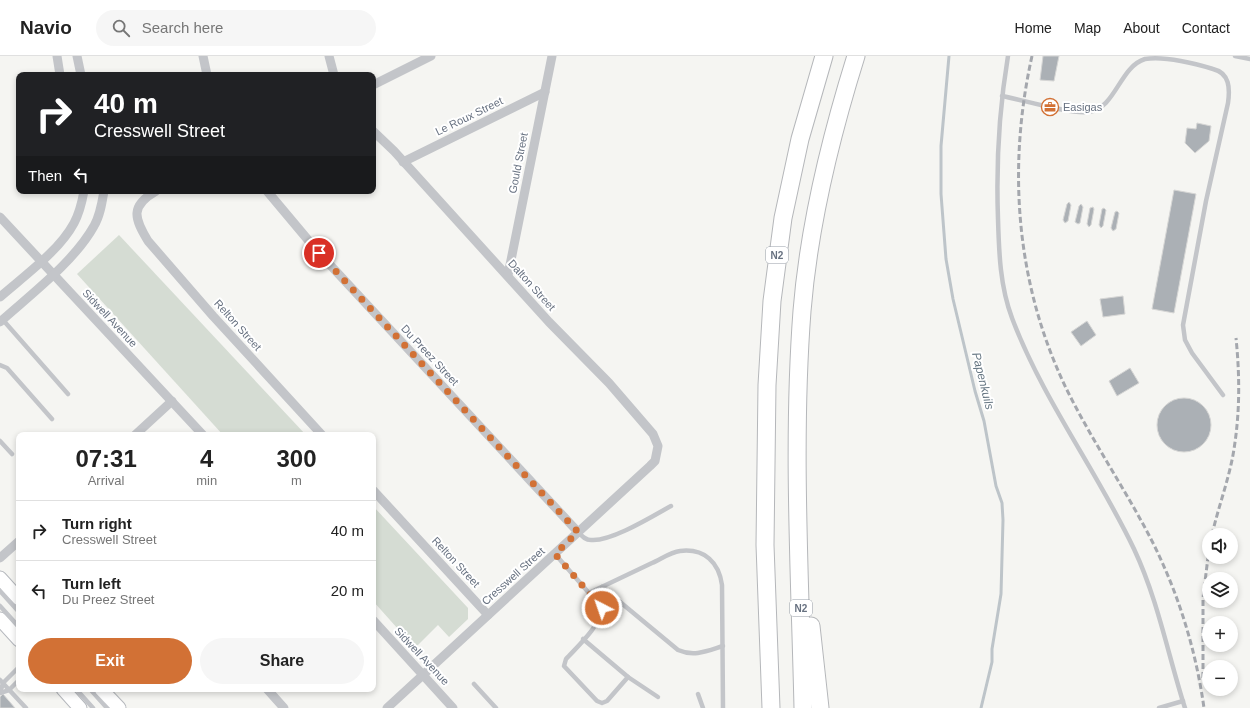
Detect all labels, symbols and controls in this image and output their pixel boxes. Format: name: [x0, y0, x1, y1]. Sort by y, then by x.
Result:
search box: [96, 10, 376, 46]
text: Navio: [20, 17, 72, 38]
icon: search: [110, 17, 132, 39]
text: Search here: [142, 19, 223, 36]
text: Home: [1015, 20, 1052, 36]
text: Map: [1074, 20, 1101, 36]
text: About: [1123, 20, 1160, 36]
text: Contact: [1182, 20, 1230, 36]
icon: right: [28, 88, 80, 140]
text: 40 m: [94, 88, 158, 119]
street label: Le Roux Street: [433, 95, 505, 137]
office icon: Easigas: [1040, 97, 1060, 117]
place label: Easigas: [1063, 101, 1103, 113]
text: Cresswell Street: [94, 121, 225, 141]
street label: Gould Street: [506, 132, 530, 194]
icon: left: [70, 164, 92, 186]
text: Then: [28, 167, 62, 184]
pin: [302, 236, 336, 270]
icon: arrive: [308, 242, 330, 264]
road number: N2: [766, 247, 788, 263]
street label: Dalton Street: [506, 257, 558, 313]
street label: Sidwell Avenue: [80, 287, 140, 349]
street label: Relton Street: [212, 297, 264, 353]
street label: Du Preez Street: [399, 322, 461, 388]
water label: Papenkuils: [969, 351, 997, 411]
text: 07:31: [75, 445, 137, 472]
text: 4: [200, 445, 213, 472]
text: 300: [277, 445, 317, 472]
text: Arrival: [88, 473, 125, 488]
text: min: [196, 473, 217, 488]
text: m: [291, 473, 302, 488]
text: Turn right: [62, 515, 132, 532]
icon: right: [28, 520, 50, 542]
text: 40 m: [331, 522, 364, 539]
map controls: [1202, 528, 1238, 696]
button: sound: [1202, 528, 1238, 564]
text: Cresswell Street: [62, 532, 157, 547]
street label: Relton Street: [430, 534, 482, 590]
street label: Cresswell Street: [479, 545, 547, 607]
button: layers: [1202, 572, 1238, 608]
text: Turn left: [62, 575, 121, 592]
icon: left: [28, 580, 50, 602]
text: 20 m: [331, 582, 364, 599]
position arrow: [581, 587, 623, 629]
text: Du Preez Street: [62, 592, 155, 607]
road number: N2: [790, 600, 812, 616]
button: +: [1202, 616, 1238, 652]
street label: Sidwell Avenue: [392, 625, 452, 687]
button: Exit: [28, 638, 192, 684]
button: Share: [200, 638, 364, 684]
button: −: [1202, 660, 1238, 696]

